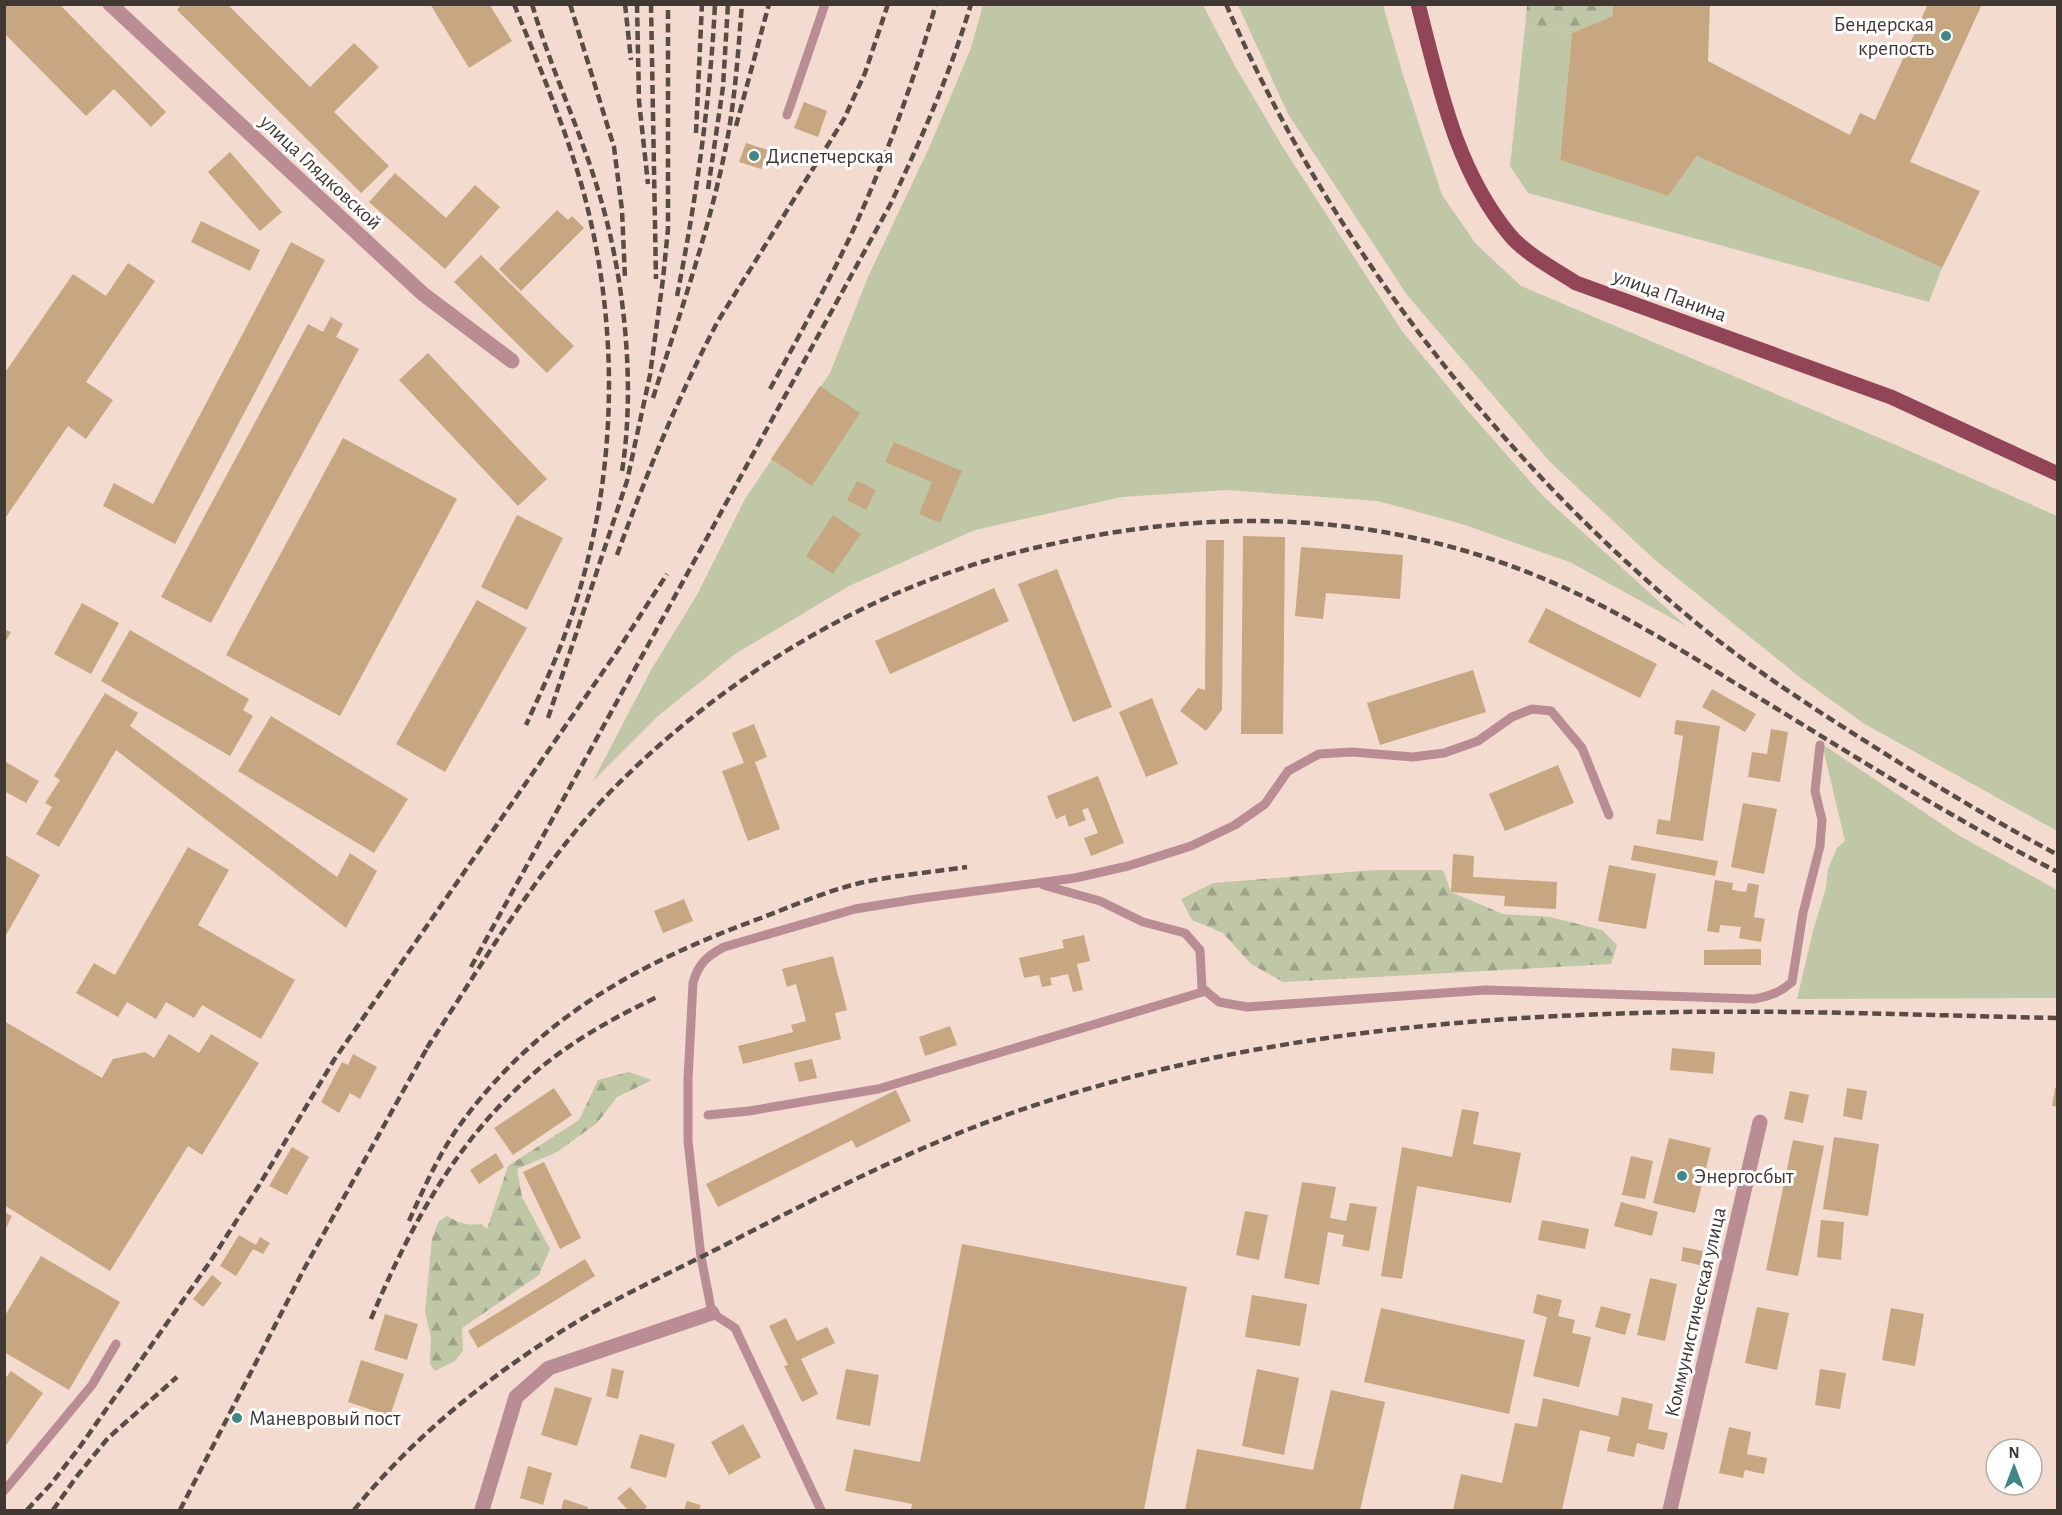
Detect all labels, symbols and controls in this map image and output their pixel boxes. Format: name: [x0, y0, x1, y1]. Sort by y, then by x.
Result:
place label: Бендерская крепость: [1834, 14, 1934, 59]
marker: Бендерская крепость: [1939, 29, 1953, 43]
street label: улица Глядковской: [255, 110, 386, 234]
place label: Диспетчерская: [766, 146, 894, 167]
marker: Диспетчерская: [747, 149, 761, 163]
street label: улица Панина: [1609, 265, 1730, 326]
place label: Энергосбыт: [1694, 1166, 1794, 1187]
marker: Энергосбыт: [1675, 1169, 1689, 1183]
street label: Коммунистическая улица: [1661, 1205, 1730, 1419]
place label: Маневровый пост: [249, 1408, 401, 1429]
marker: Маневровый пост: [230, 1411, 244, 1425]
north arrow: [1984, 1437, 2044, 1497]
text: N: [2008, 1445, 2020, 1461]

